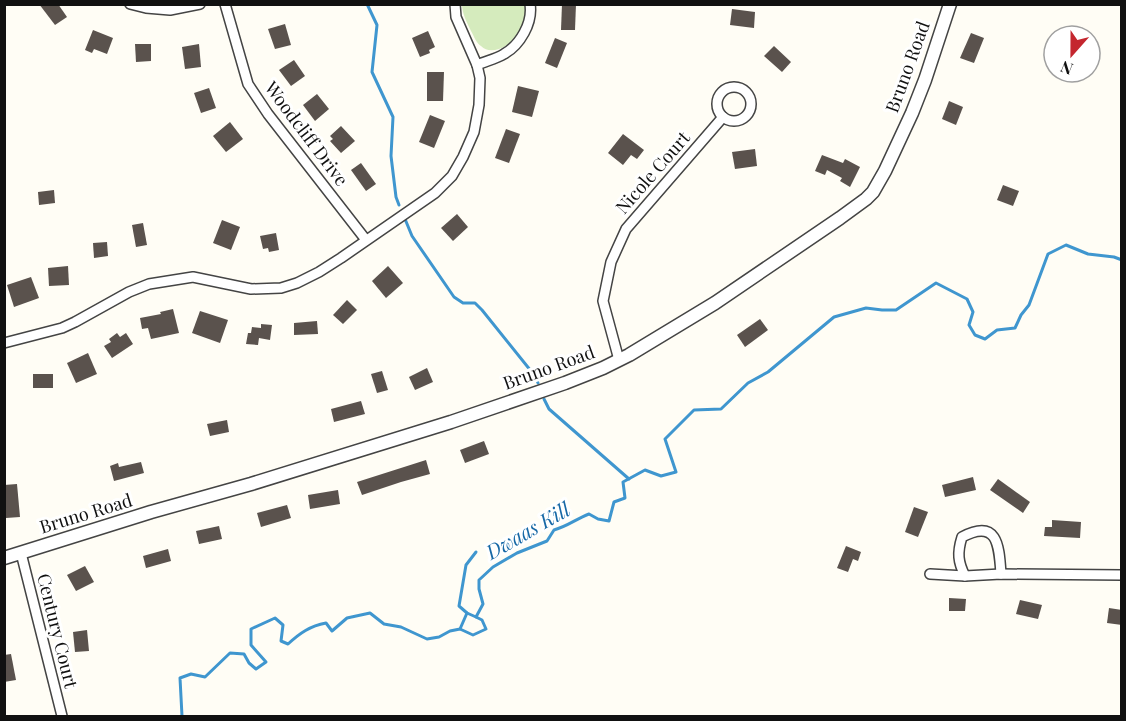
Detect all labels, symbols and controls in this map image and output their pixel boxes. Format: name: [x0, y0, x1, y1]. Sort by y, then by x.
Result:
street label: Bruno Road: [879, 17, 935, 116]
north arrow: [1042, 24, 1102, 84]
text: N: [1057, 56, 1076, 80]
street label: Woodcliff Drive: [259, 76, 354, 190]
street label: Nicole Court: [610, 126, 695, 219]
street label: Bruno Road: [500, 339, 598, 395]
street label: Bruno Road: [36, 487, 135, 539]
water label: Dwaas Kill: [479, 494, 575, 565]
street label: Century Court: [32, 571, 84, 691]

